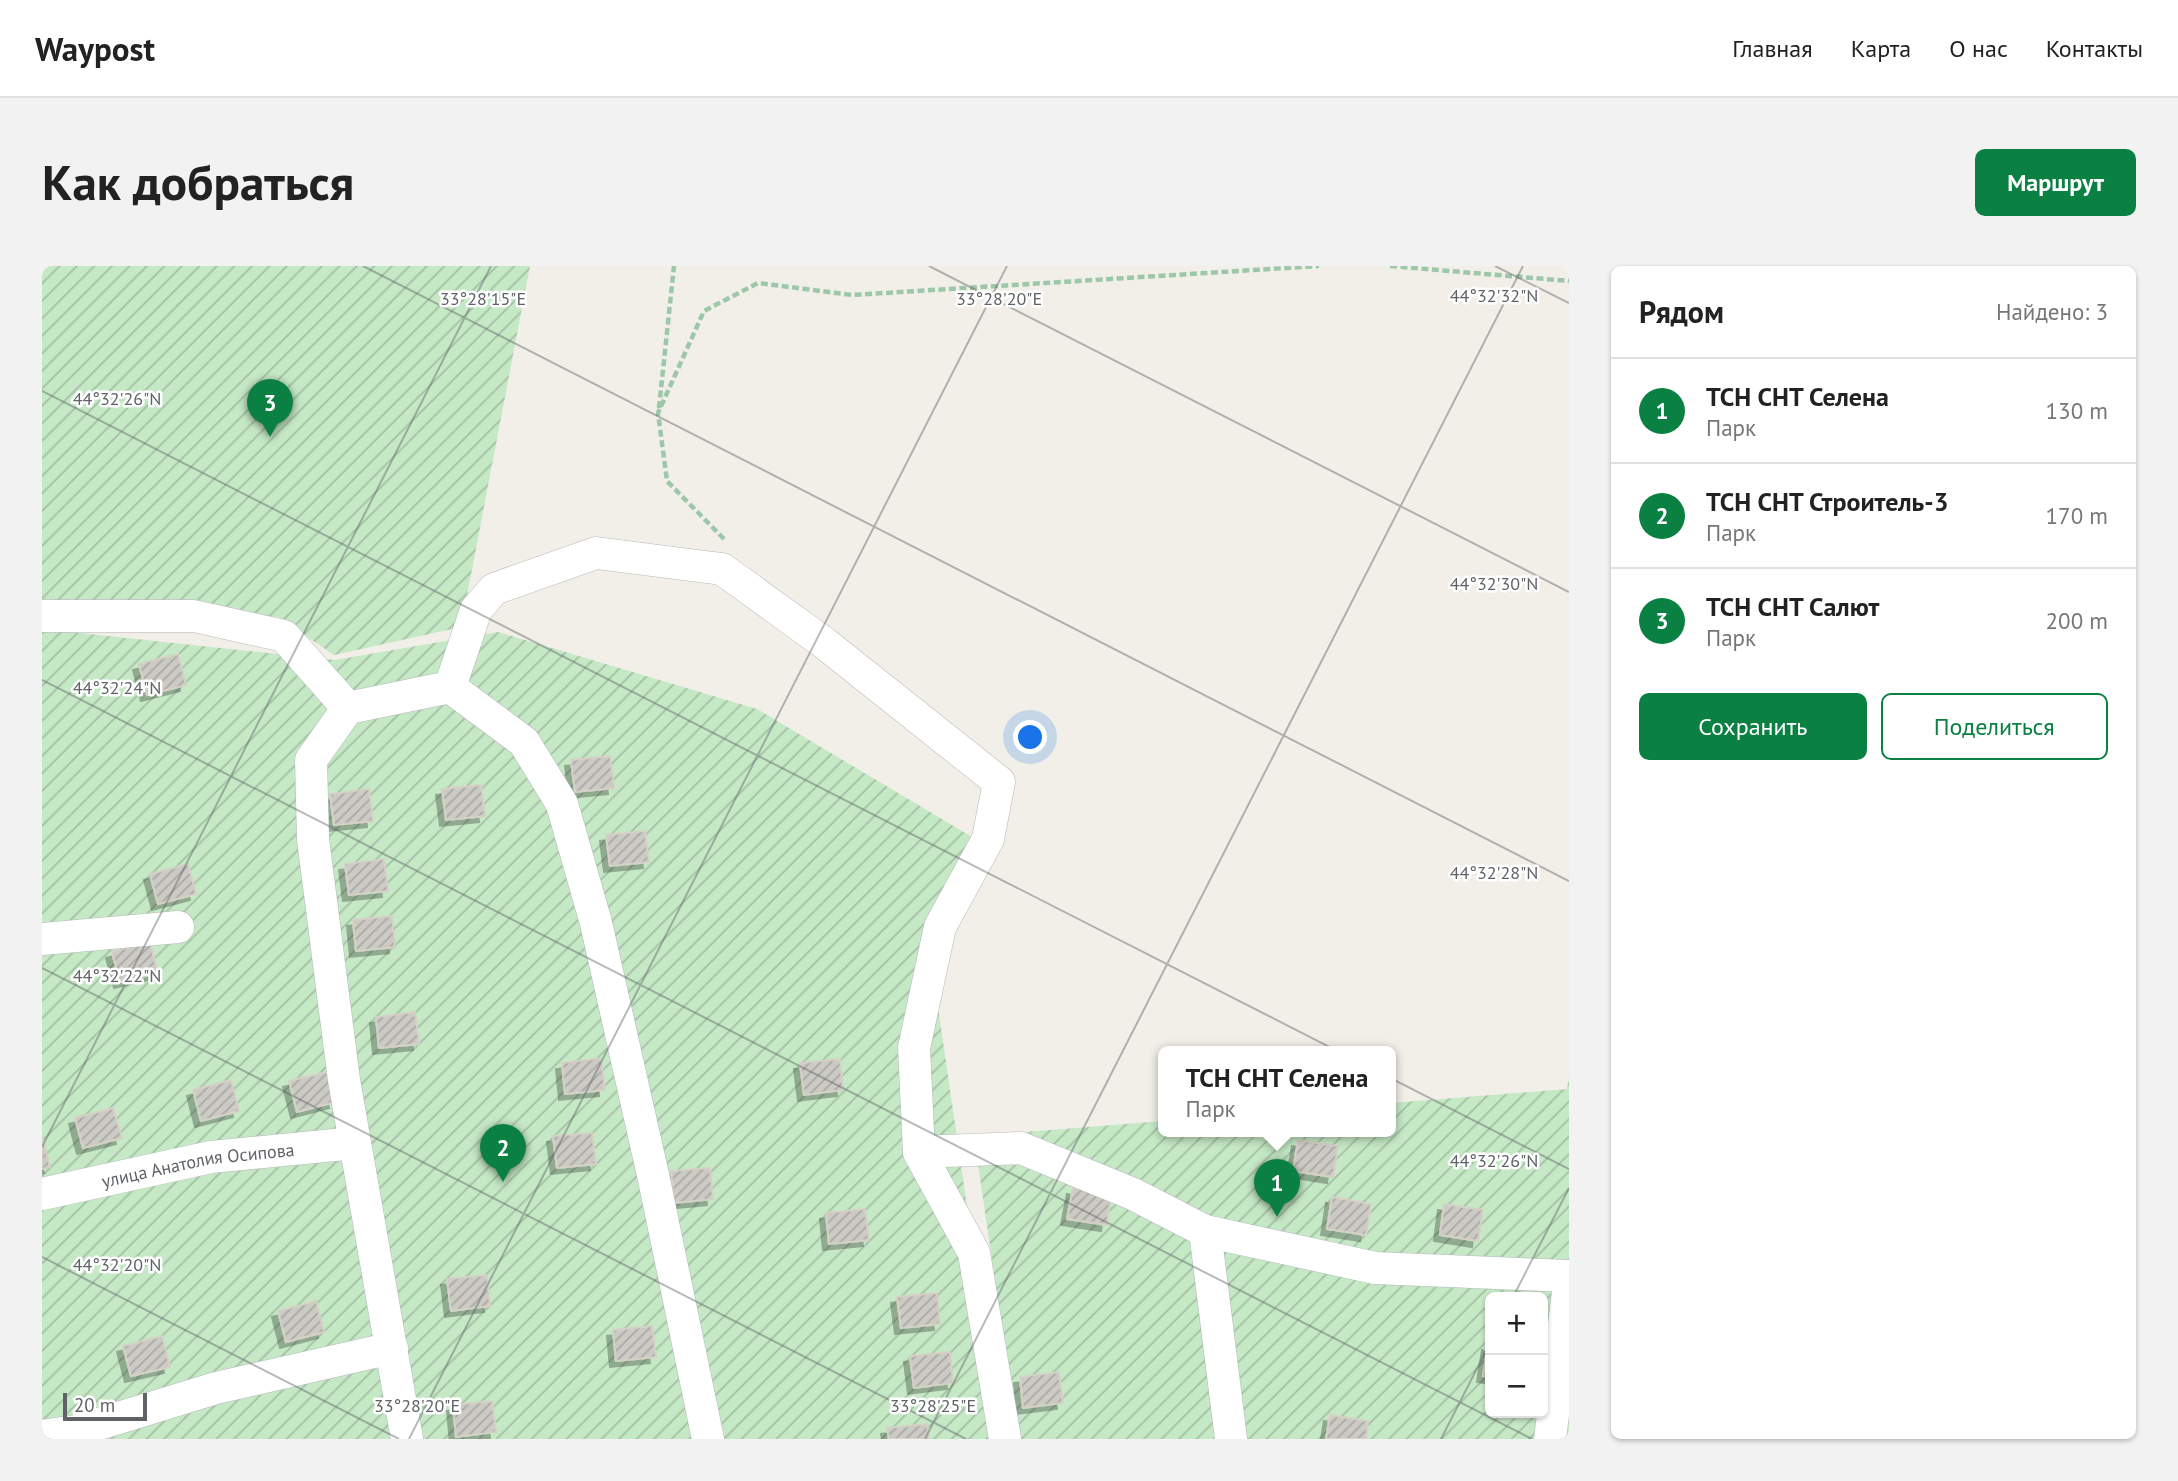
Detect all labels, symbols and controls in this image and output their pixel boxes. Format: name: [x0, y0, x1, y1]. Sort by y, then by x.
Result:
text: Waypost: [35, 27, 155, 70]
text: Главная: [1732, 33, 1813, 64]
text: Карта: [1851, 33, 1911, 64]
text: О нас: [1949, 33, 2008, 64]
text: Контакты: [2046, 33, 2143, 64]
button: Маршрут: [1975, 149, 2136, 216]
text: Как добраться: [42, 150, 354, 214]
text: 44°32'32"N: [1450, 284, 1538, 307]
text: 33°28'15"E: [440, 287, 526, 310]
text: 33°28'20"E: [956, 287, 1042, 310]
text: Рядом: [1639, 292, 1724, 331]
text: Найдено: 3: [1996, 297, 2108, 326]
pin: 3: [247, 379, 293, 437]
text: ТСН СНТ Селена: [1706, 380, 1889, 413]
text: 44°32'26"N: [73, 387, 161, 410]
text: 1: [1655, 396, 1669, 425]
text: 130 m: [2046, 396, 2108, 425]
text: Парк: [1706, 413, 1756, 442]
text: ТСН СНТ Строитель-3: [1706, 485, 1948, 518]
text: 2: [1655, 501, 1669, 530]
text: 170 m: [2046, 501, 2108, 530]
text: Парк: [1706, 518, 1756, 547]
text: 44°32'30"N: [1450, 572, 1538, 595]
text: ТСН СНТ Салют: [1706, 590, 1879, 623]
text: 3: [1655, 606, 1669, 635]
text: 200 m: [2046, 606, 2108, 635]
text: Парк: [1706, 623, 1756, 652]
text: 44°32'24"N: [73, 676, 161, 699]
button: Сохранить: [1639, 693, 1867, 760]
button: Поделиться: [1881, 693, 2108, 760]
your location: [1013, 720, 1047, 754]
text: 44°32'28"N: [1450, 861, 1538, 884]
text: 44°32'22"N: [73, 964, 161, 987]
popup: [1158, 1046, 1396, 1137]
text: ТСН СНТ Селена: [1186, 1061, 1368, 1094]
text: Парк: [1186, 1094, 1236, 1123]
pin: 2: [480, 1124, 526, 1182]
street label: улица Анатолия Осипова: [99, 1137, 295, 1192]
text: 44°32'26"N: [1450, 1149, 1538, 1172]
pin: 1: [1254, 1159, 1300, 1217]
text: 44°32'20"N: [73, 1253, 161, 1276]
map controls: [1485, 1292, 1548, 1418]
button: +: [1485, 1292, 1548, 1355]
button: −: [1485, 1355, 1548, 1418]
scale bar: [63, 1390, 147, 1422]
text: 20 m: [74, 1393, 115, 1417]
text: 33°28'20"E: [374, 1394, 460, 1417]
text: 33°28'25"E: [890, 1394, 976, 1417]

